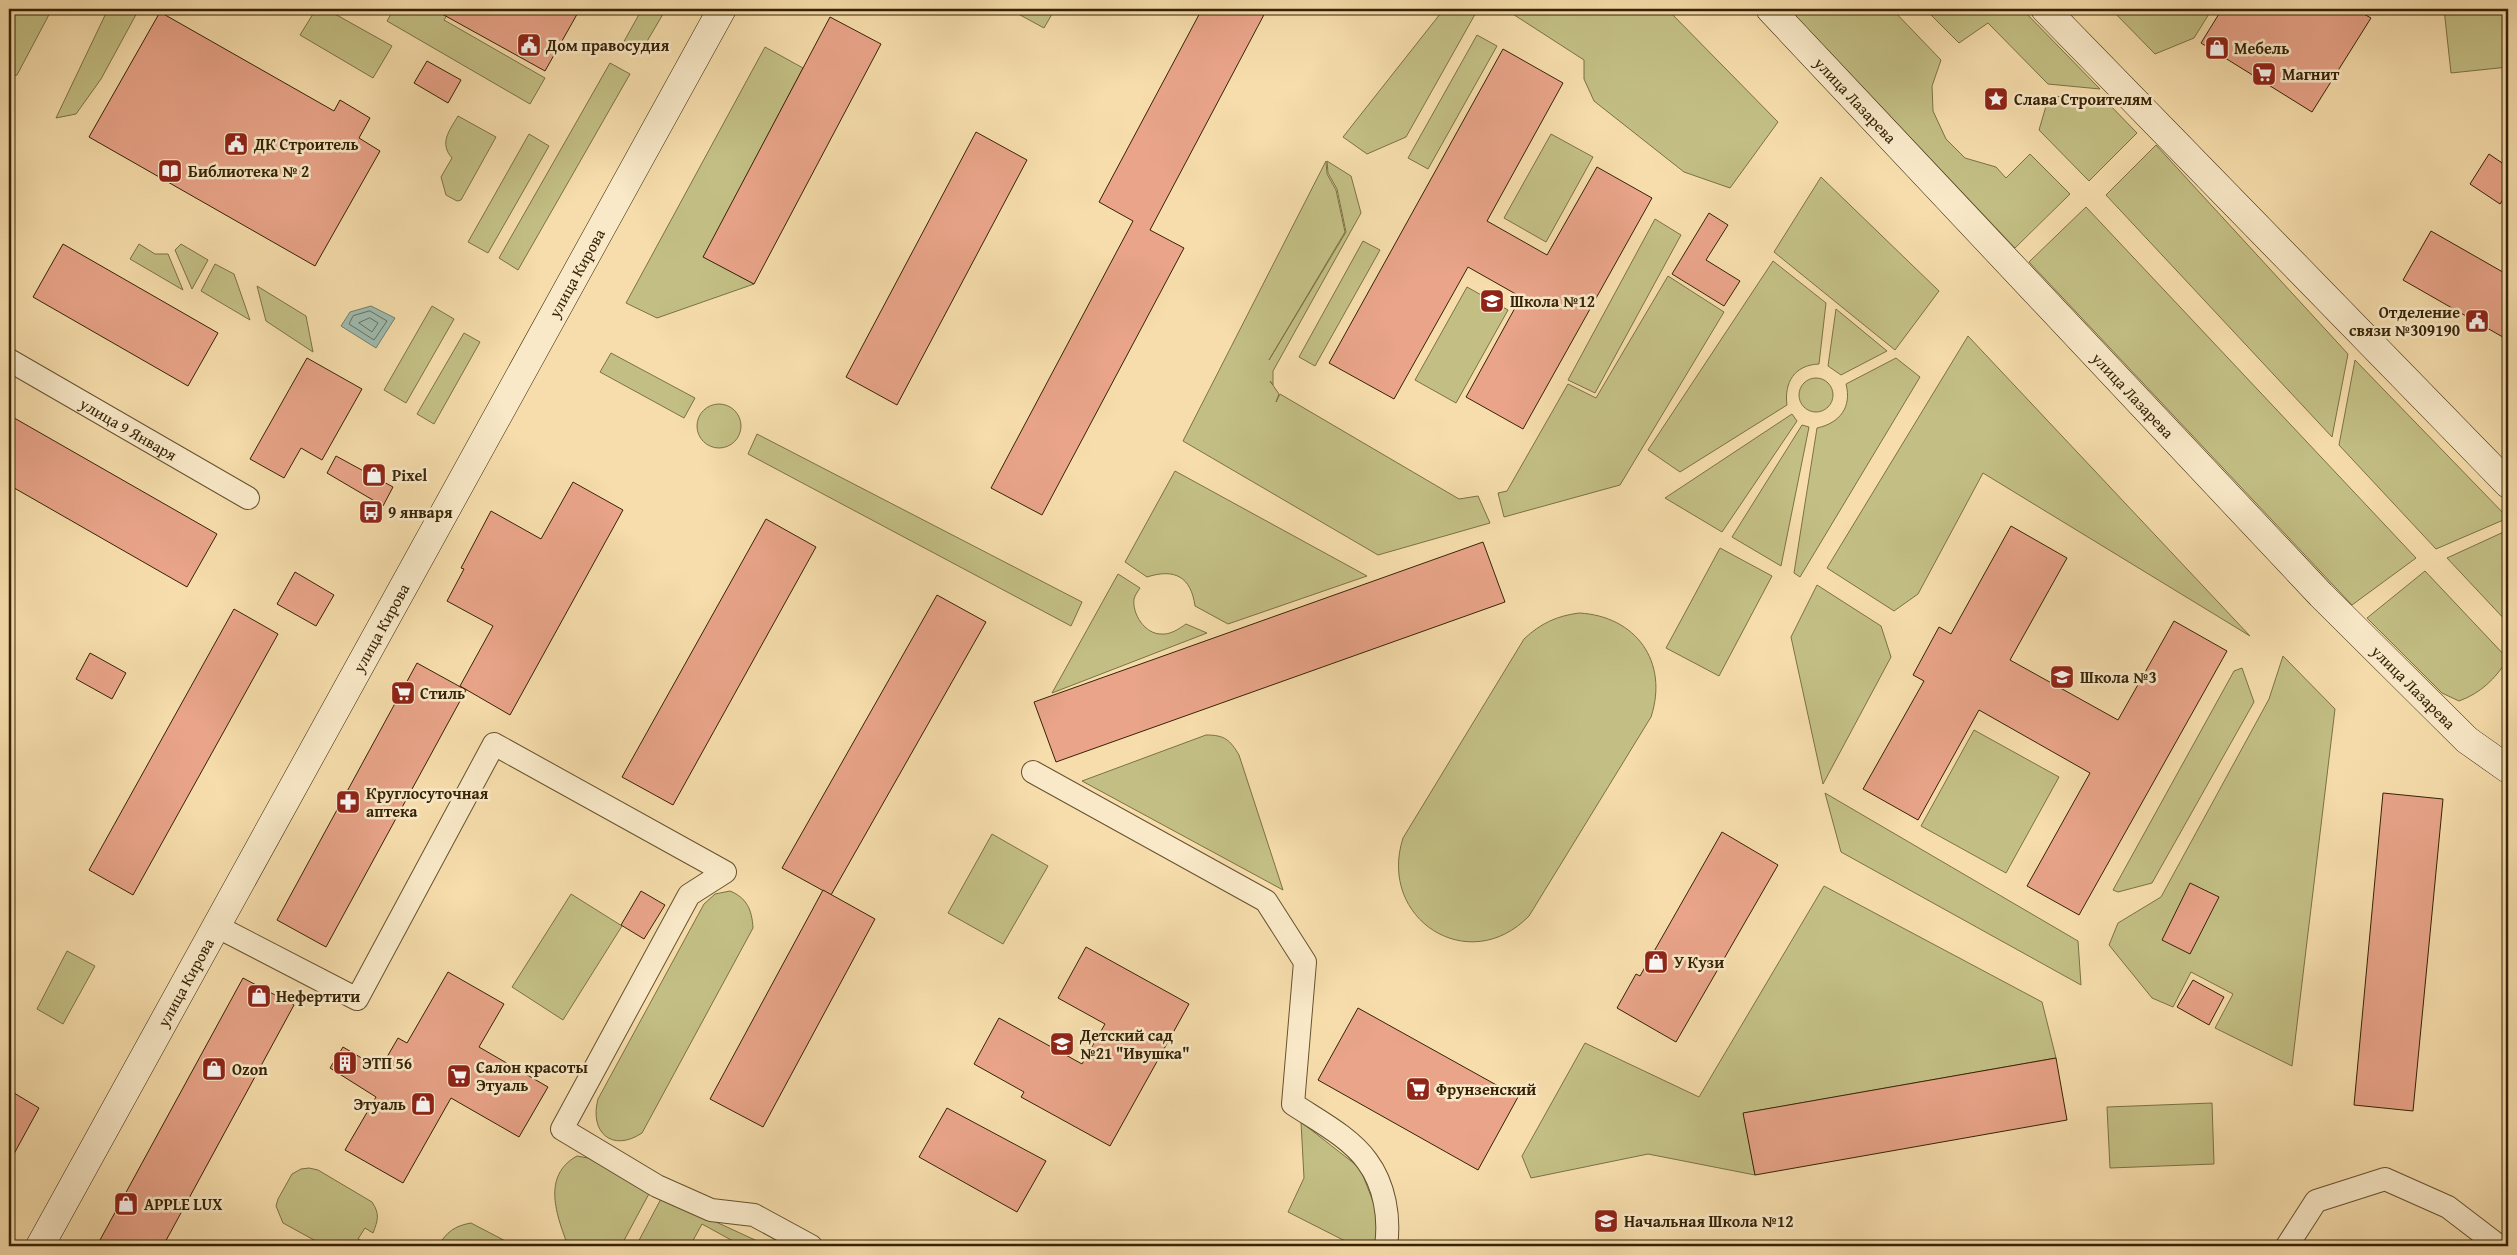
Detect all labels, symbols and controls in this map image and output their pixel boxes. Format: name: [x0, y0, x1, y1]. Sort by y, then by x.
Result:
public building icon: Дом правосудия: [516, 32, 542, 58]
place label: Дом правосудия: [545, 33, 670, 57]
shop icon: Мебель: [2204, 35, 2230, 61]
place label: Мебель: [2234, 36, 2289, 60]
street label: улица Лазарева: [1808, 51, 1903, 149]
supermarket icon: Магнит: [2251, 61, 2277, 87]
place label: Магнит: [2282, 62, 2340, 86]
place icon: Слава Строителям: [1983, 86, 2009, 112]
place label: Слава Строителям: [2014, 87, 2152, 111]
public building icon: ДК Строитель: [223, 131, 249, 157]
place label: ДК Строитель: [253, 132, 359, 156]
library icon: Библиотека № 2: [157, 158, 183, 184]
place label: Библиотека № 2: [188, 159, 309, 183]
street label: улица Кирова: [542, 224, 611, 323]
school or university icon: Школа №12: [1479, 288, 1505, 314]
place label: Школа №12: [1510, 289, 1595, 313]
place label: Отделение связи №309190: [2349, 300, 2460, 342]
public building icon: Отделение связи №309190: [2464, 308, 2490, 334]
street label: улица Лазарева: [2086, 346, 2180, 444]
street label: улица 9 Января: [75, 391, 182, 467]
shop icon: Pixel: [361, 462, 387, 488]
place label: Pixel: [392, 463, 427, 487]
bus stop icon: 9 января: [358, 499, 384, 525]
place label: 9 января: [388, 500, 453, 524]
street label: улица Кирова: [346, 579, 415, 677]
street label: улица Лазарева: [2365, 639, 2462, 735]
school or university icon: Школа №3: [2049, 664, 2075, 690]
place label: Школа №3: [2080, 665, 2157, 689]
supermarket icon: Стиль: [390, 680, 416, 706]
place label: Стиль: [420, 681, 465, 705]
place label: Круглосуточная аптека: [366, 781, 489, 823]
pharmacy icon: Круглосуточная аптека: [335, 789, 361, 815]
street label: улица Кирова: [151, 933, 220, 1032]
shop icon: У Кузи: [1643, 949, 1669, 975]
place label: У Кузи: [1674, 950, 1724, 974]
shop icon: Нефертити: [246, 983, 272, 1009]
place label: Нефертити: [276, 984, 360, 1008]
place label: Детский сад №21 "Ивушка": [1079, 1023, 1190, 1065]
school or university icon: Детский сад №21 "Ивушка": [1049, 1031, 1075, 1057]
building icon: ЭТП 56: [332, 1050, 358, 1076]
place label: ЭТП 56: [362, 1051, 412, 1075]
place label: Салон красоты Этуаль: [476, 1055, 588, 1097]
shop icon: Ozon: [201, 1056, 227, 1082]
place label: Ozon: [232, 1057, 268, 1081]
supermarket icon: Салон красоты Этуаль: [446, 1063, 472, 1089]
supermarket icon: Фрунзенский: [1405, 1076, 1431, 1102]
place label: Фрунзенский: [1436, 1077, 1536, 1101]
shop icon: Этуаль: [410, 1091, 436, 1117]
place label: Этуаль: [353, 1092, 406, 1116]
shop icon: APPLE LUX: [113, 1191, 139, 1217]
place label: APPLE LUX: [144, 1192, 223, 1216]
school or university icon: Начальная Школа №12: [1593, 1208, 1619, 1234]
place label: Начальная Школа №12: [1624, 1209, 1794, 1233]

